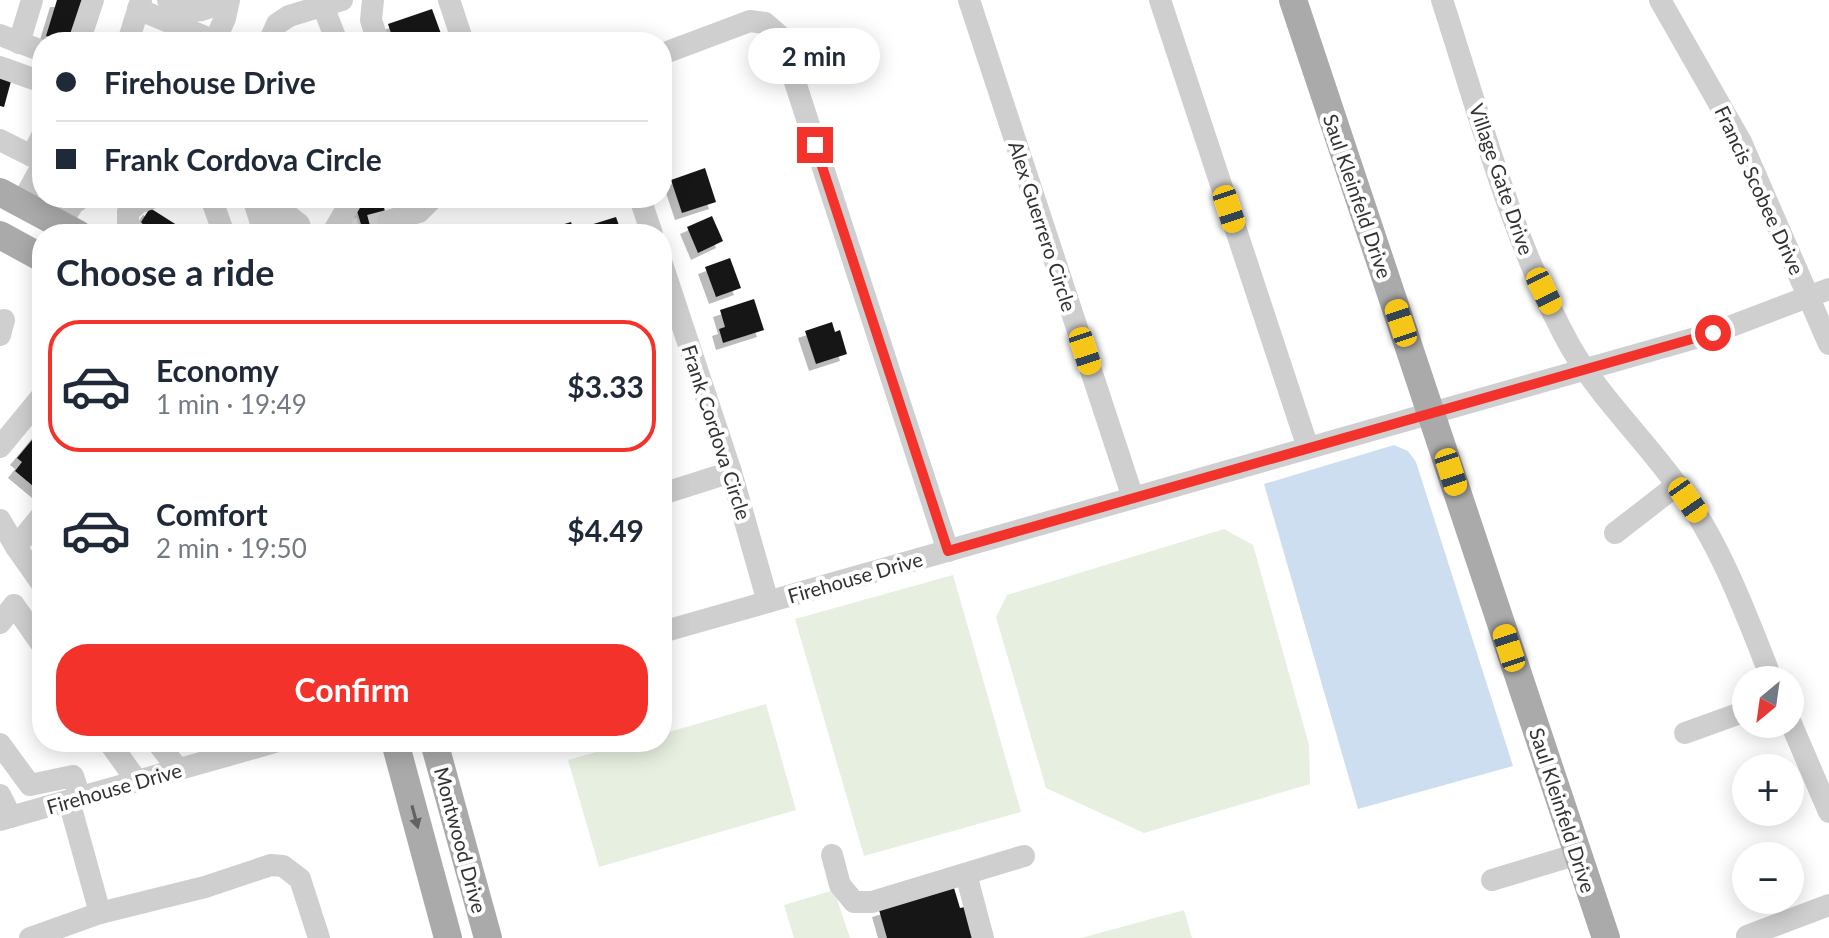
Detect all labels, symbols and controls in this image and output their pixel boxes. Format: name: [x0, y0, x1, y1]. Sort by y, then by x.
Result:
callout: 2 min: [749, 29, 881, 85]
text: 2 min: [782, 40, 846, 72]
text: Firehouse Drive: [104, 64, 316, 100]
street label: Village Gate Drive: [1465, 100, 1539, 258]
street label: Francis Scobee Drive: [1710, 102, 1810, 278]
street label: Saul Kleinfeld Drive: [1319, 111, 1397, 281]
route end: [797, 127, 833, 163]
street label: Alex Guerrero Circle: [1004, 138, 1082, 314]
text: Frank Cordova Circle: [104, 141, 382, 177]
car: [1210, 182, 1248, 236]
text: Choose a ride: [56, 250, 275, 294]
car: [1523, 264, 1565, 318]
car: [1382, 296, 1420, 350]
route start: [1695, 315, 1731, 351]
car: [1066, 324, 1104, 378]
street label: Frank Cordova Circle: [677, 341, 757, 523]
icon: car: [60, 350, 132, 422]
text: Economy: [156, 352, 279, 388]
text: $3.33: [567, 368, 644, 404]
text: 1 min · 19:49: [156, 388, 307, 420]
car: [1432, 445, 1470, 499]
car: [1664, 473, 1712, 527]
icon: car: [60, 494, 132, 566]
text: Comfort: [156, 496, 268, 532]
text: $4.49: [567, 512, 644, 548]
text: 2 min · 19:50: [156, 532, 307, 564]
street label: Firehouse Drive: [785, 546, 925, 608]
car: [1490, 621, 1528, 675]
button: Confirm: [56, 644, 648, 736]
north arrow: [1732, 666, 1804, 738]
map controls: [1732, 666, 1804, 914]
street label: Saul Kleinfeld Drive: [1525, 725, 1601, 895]
button: +: [1732, 754, 1804, 826]
street label: Firehouse Drive: [44, 757, 184, 819]
street label: Montwood Drive: [430, 764, 492, 916]
one-way arrow: [409, 805, 421, 830]
button: −: [1732, 842, 1804, 914]

